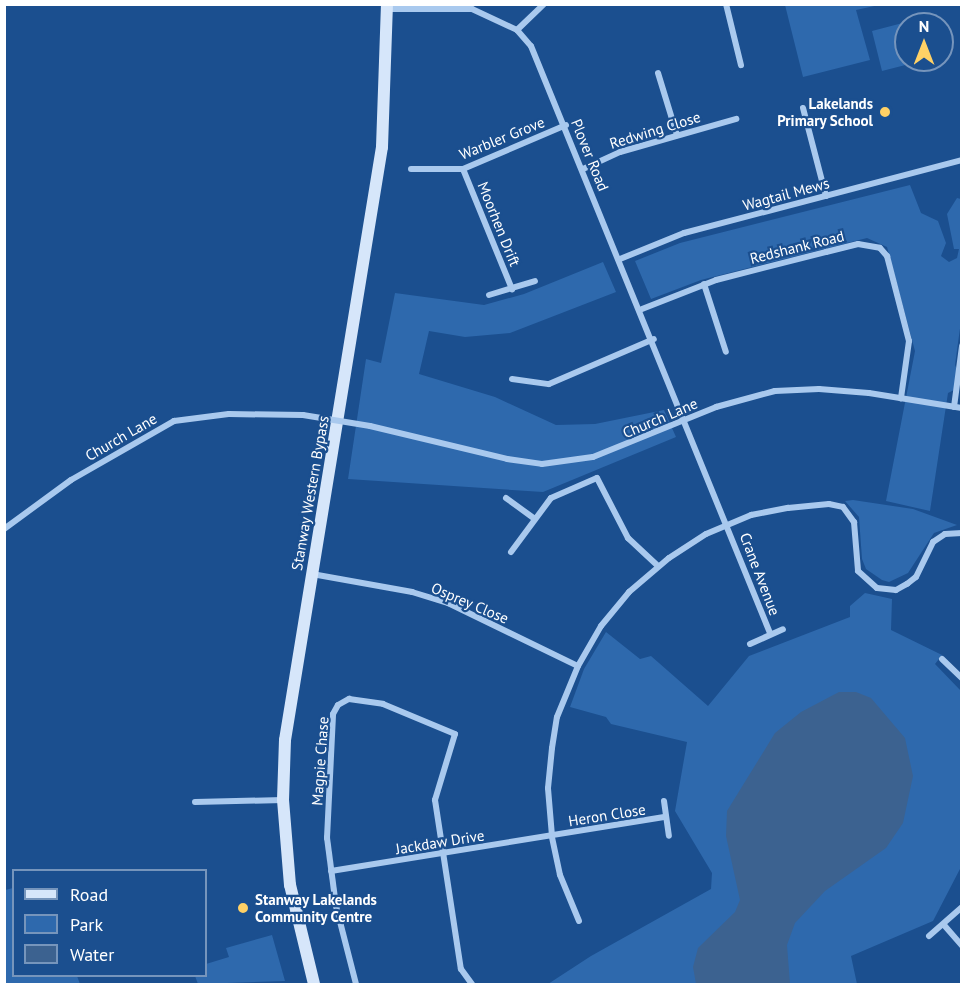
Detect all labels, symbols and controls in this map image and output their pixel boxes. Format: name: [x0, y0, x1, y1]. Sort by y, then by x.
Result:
north arrow: [894, 12, 954, 72]
text: N: [919, 16, 929, 36]
place label: Lakelands Primary School: [777, 94, 873, 129]
marker: Lakelands Primary School: [878, 105, 892, 119]
street label: Redwing Close: [607, 108, 703, 152]
street label: Warbler Grove: [457, 113, 547, 163]
street label: Plover Road: [567, 116, 613, 194]
street label: Wagtail Mews: [741, 174, 831, 214]
street label: Moorhen Drift: [474, 179, 524, 269]
street label: Redshank Road: [748, 227, 846, 267]
street label: Church Lane: [620, 394, 700, 442]
street label: Church Lane: [82, 409, 160, 465]
street label: Stanway Western Bypass: [287, 414, 333, 572]
street label: Crane Avenue: [736, 530, 784, 618]
street label: Osprey Close: [428, 579, 512, 627]
street label: Magpie Chase: [308, 716, 332, 806]
street label: Heron Close: [567, 800, 647, 830]
street label: Jackdaw Drive: [394, 826, 486, 858]
legend: [12, 869, 207, 977]
text: Road: [70, 883, 108, 906]
place label: Stanway Lakelands Community Centre: [255, 890, 377, 925]
marker: Stanway Lakelands Community Centre: [236, 901, 250, 915]
text: Park: [70, 913, 103, 936]
text: Water: [70, 943, 114, 966]

